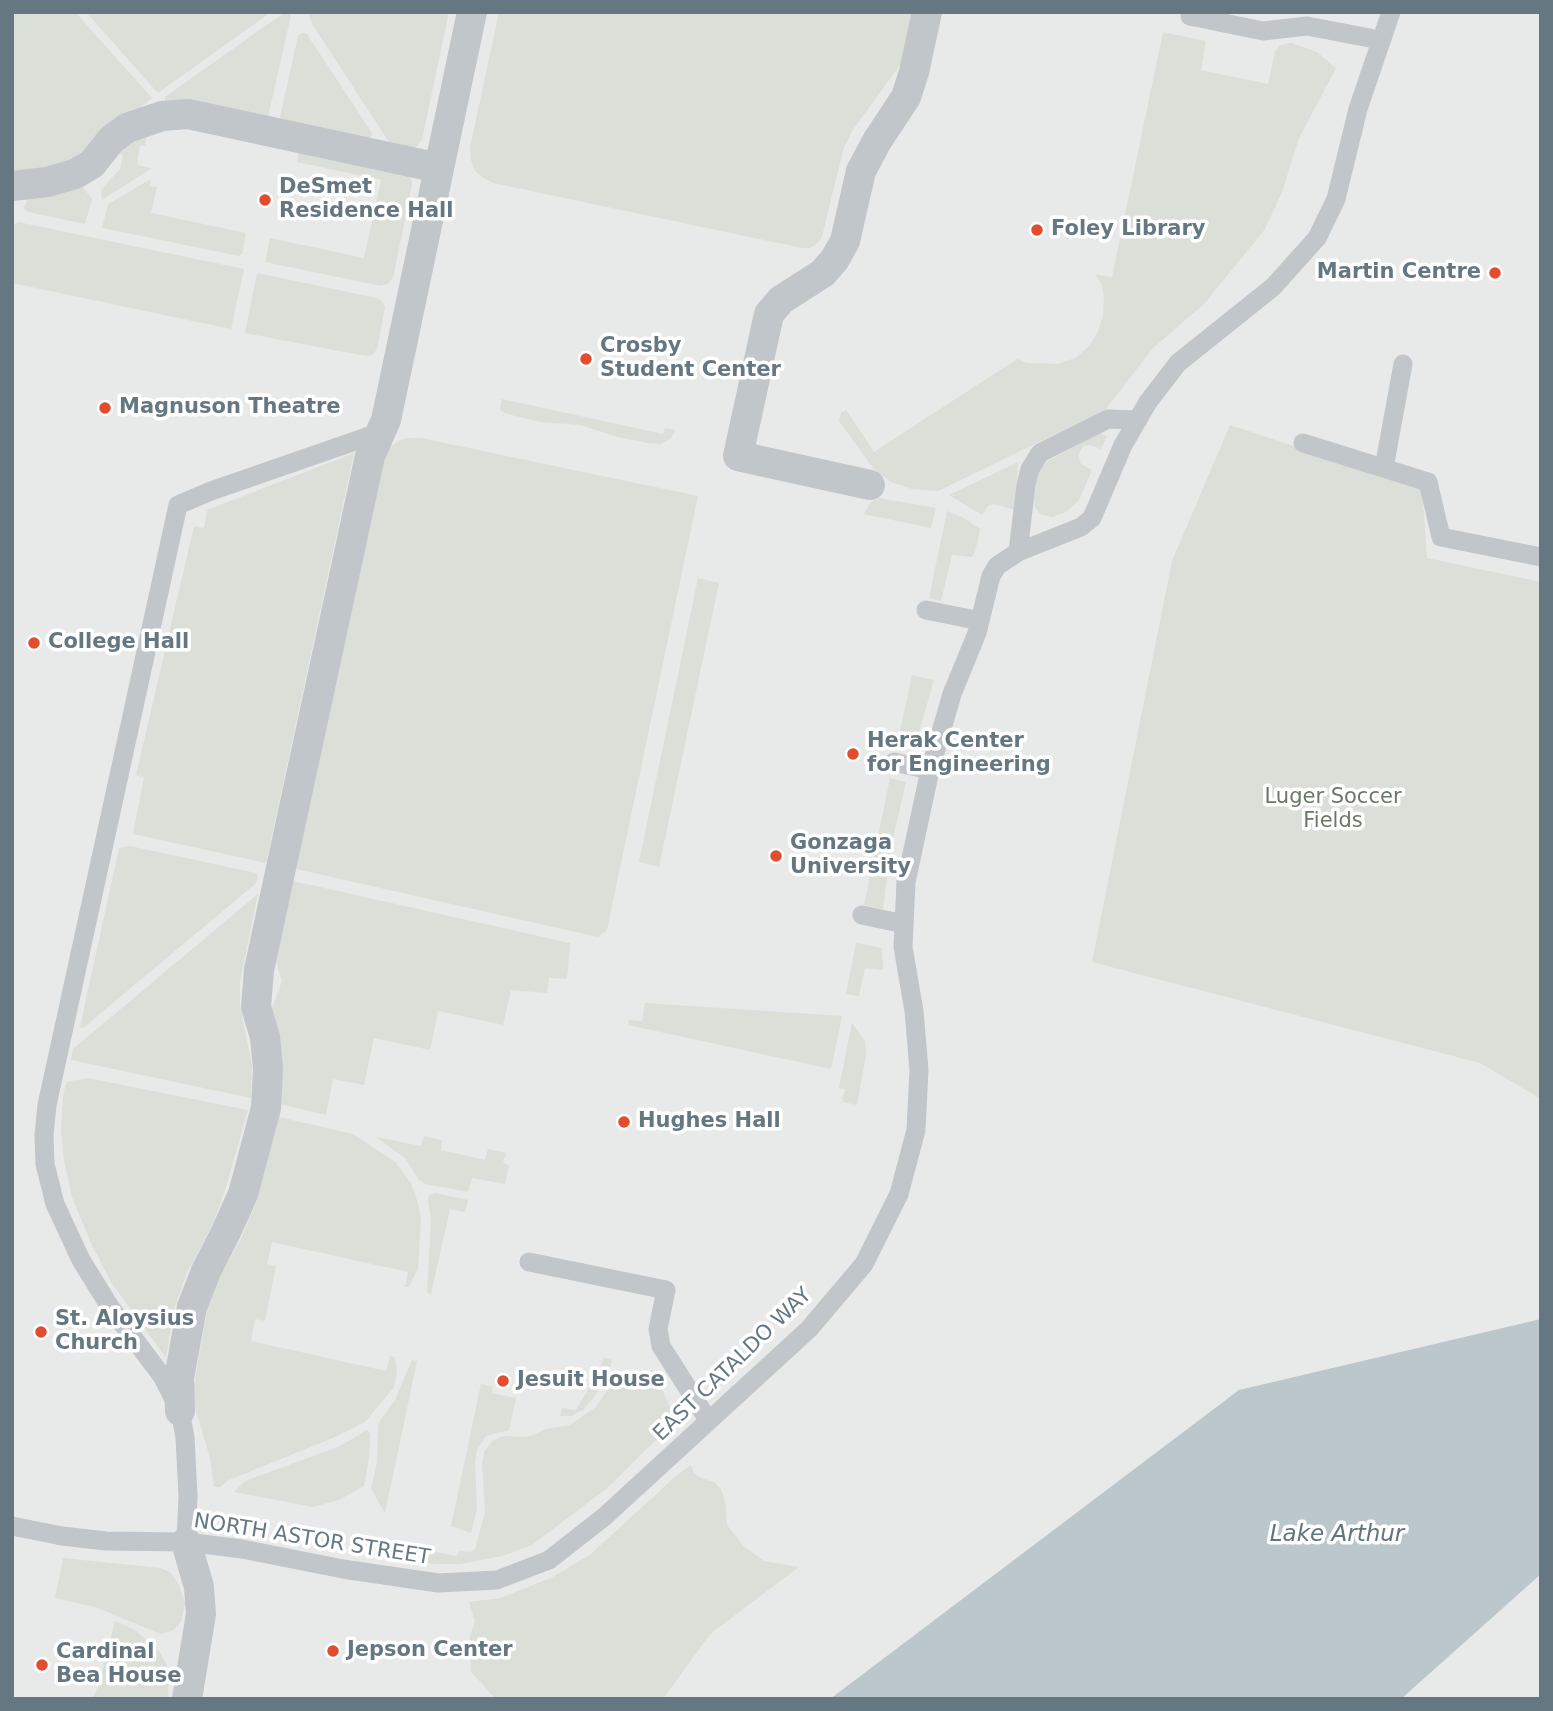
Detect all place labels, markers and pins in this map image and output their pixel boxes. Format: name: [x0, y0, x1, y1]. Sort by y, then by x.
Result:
place label: DeSmet Residence Hall: [279, 175, 453, 225]
marker: DeSmet Residence Hall: [257, 192, 273, 208]
place label: Foley Library: [1051, 217, 1206, 243]
marker: Foley Library: [1029, 222, 1045, 238]
place label: Martin Centre: [1317, 260, 1481, 286]
marker: Martin Centre: [1487, 265, 1503, 281]
place label: Crosby Student Center: [600, 334, 781, 384]
marker: Crosby Student Center: [578, 351, 594, 367]
place label: Magnuson Theatre: [119, 395, 341, 421]
marker: Magnuson Theatre: [97, 400, 113, 416]
place label: College Hall: [48, 630, 189, 656]
marker: College Hall: [26, 635, 42, 651]
place label: Herak Center for Engineering: [867, 729, 1051, 779]
marker: Herak Center for Engineering: [845, 746, 861, 762]
place label: Gonzaga University: [790, 831, 911, 881]
marker: Gonzaga University: [768, 848, 784, 864]
place label: Hughes Hall: [638, 1109, 781, 1135]
marker: Hughes Hall: [616, 1114, 632, 1130]
place label: St. Aloysius Church: [55, 1307, 194, 1357]
marker: St. Aloysius Church: [33, 1324, 49, 1340]
place label: Jesuit House: [517, 1368, 665, 1394]
marker: Jesuit House: [495, 1373, 511, 1389]
place label: Jepson Center: [347, 1638, 513, 1664]
place label: Cardinal Bea House: [56, 1640, 181, 1690]
marker: Jepson Center: [325, 1643, 341, 1659]
marker: Cardinal Bea House: [34, 1657, 50, 1673]

